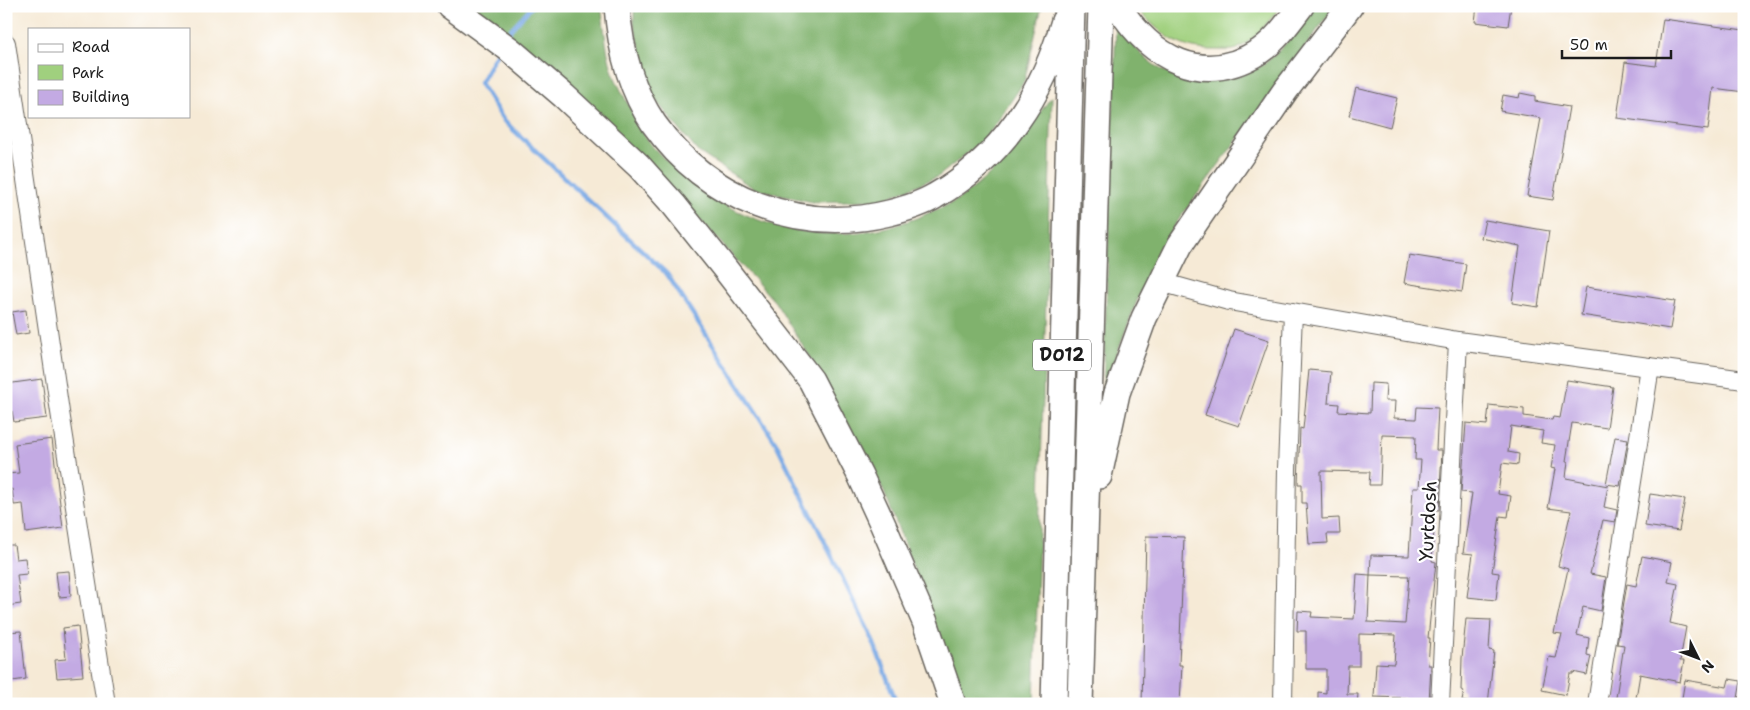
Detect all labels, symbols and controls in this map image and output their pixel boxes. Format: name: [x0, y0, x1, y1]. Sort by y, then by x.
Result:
legend: [28, 28, 190, 118]
scale bar: [1562, 28, 1671, 60]
text: 50 m: [1570, 35, 1608, 55]
text: Road: [72, 37, 110, 57]
text: Park: [72, 63, 104, 83]
text: Building: [72, 87, 129, 107]
road number: D012: [1033, 340, 1091, 370]
street label: Yurtdosh: [1413, 480, 1443, 562]
north arrow: [1672, 632, 1722, 682]
text: N: [1697, 657, 1718, 677]

